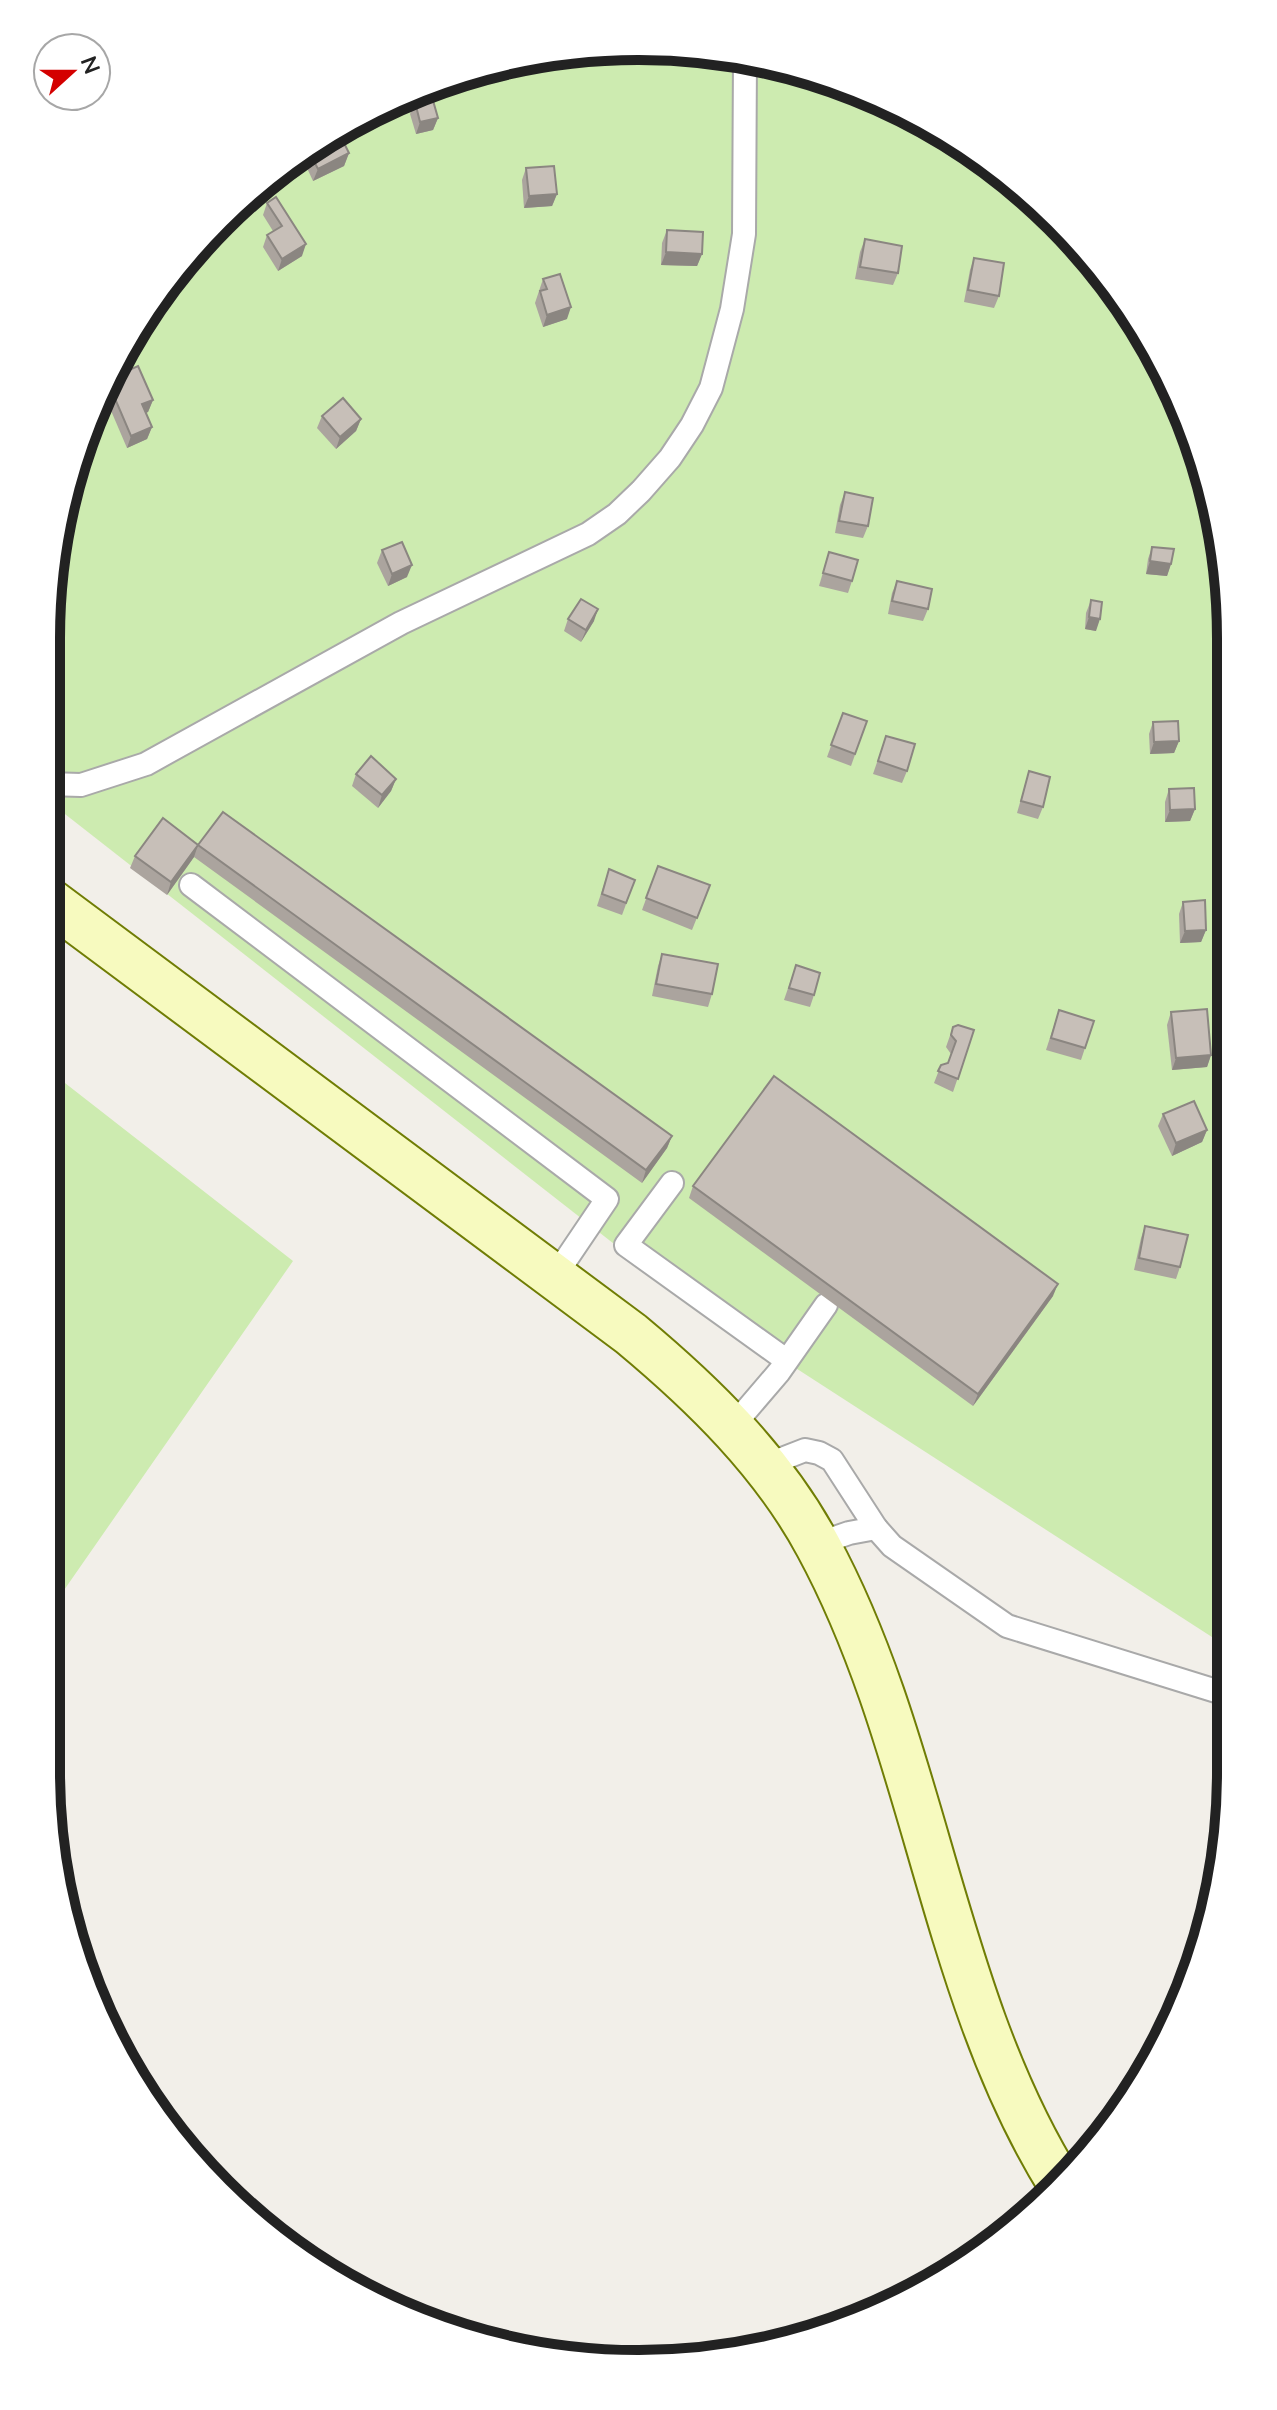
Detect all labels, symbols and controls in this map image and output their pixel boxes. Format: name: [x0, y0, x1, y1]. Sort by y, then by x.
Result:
north arrow: [32, 32, 112, 112]
text: N: [75, 52, 107, 78]

